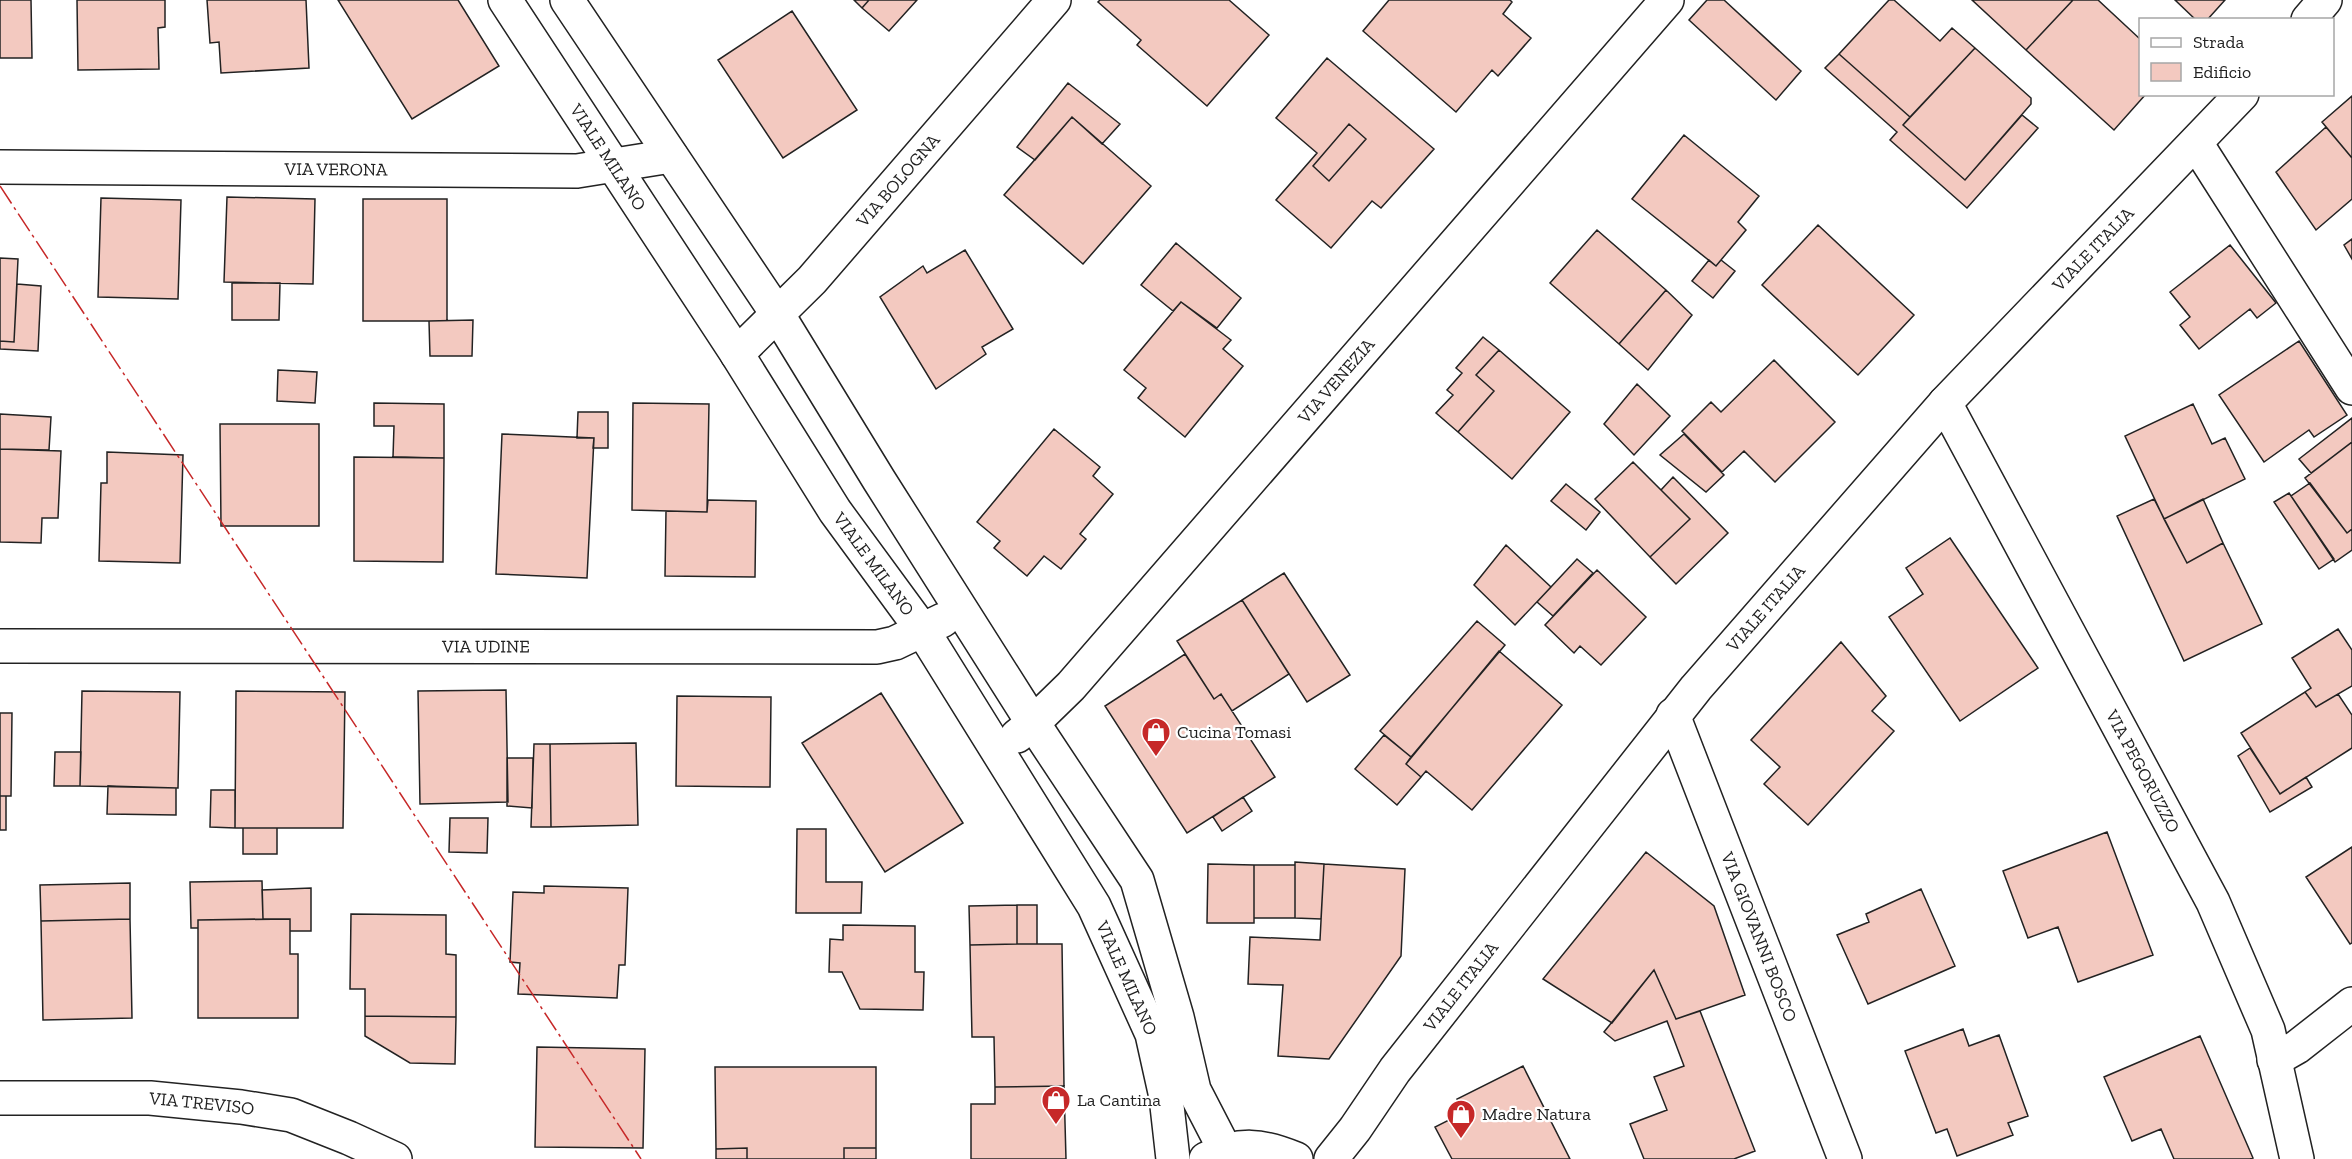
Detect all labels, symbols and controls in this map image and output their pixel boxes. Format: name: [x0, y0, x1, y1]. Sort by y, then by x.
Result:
legend: [2139, 18, 2334, 96]
text: Strada: [2193, 31, 2244, 53]
text: Edificio: [2193, 61, 2251, 83]
street label: VIALE MILANO: [565, 99, 651, 215]
street label: VIA BOLOGNA: [851, 129, 945, 232]
street label: VIA VERONA: [284, 158, 388, 181]
street label: VIALE ITALIA: [2047, 202, 2139, 297]
street label: VIA VENEZIA: [1292, 333, 1379, 429]
street label: VIALE MILANO: [828, 507, 919, 620]
street label: VIALE ITALIA: [1721, 560, 1810, 657]
street label: VIA UDINE: [441, 636, 530, 658]
street label: VIA PEGORUZZO: [2100, 705, 2185, 837]
shop icon: Cucina Tomasi: [1140, 716, 1172, 758]
place label: Cucina Tomasi: [1177, 721, 1291, 743]
street label: VIA GIOVANNI BOSCO: [1716, 848, 1802, 1025]
street label: VIALE MILANO: [1091, 917, 1162, 1039]
street label: VIALE ITALIA: [1418, 937, 1503, 1037]
shop icon: La Cantina: [1040, 1084, 1072, 1126]
street label: VIA TREVISO: [147, 1087, 256, 1120]
place label: La Cantina: [1077, 1089, 1161, 1111]
shop icon: Madre Natura: [1445, 1098, 1477, 1140]
place label: Madre Natura: [1482, 1103, 1591, 1125]

